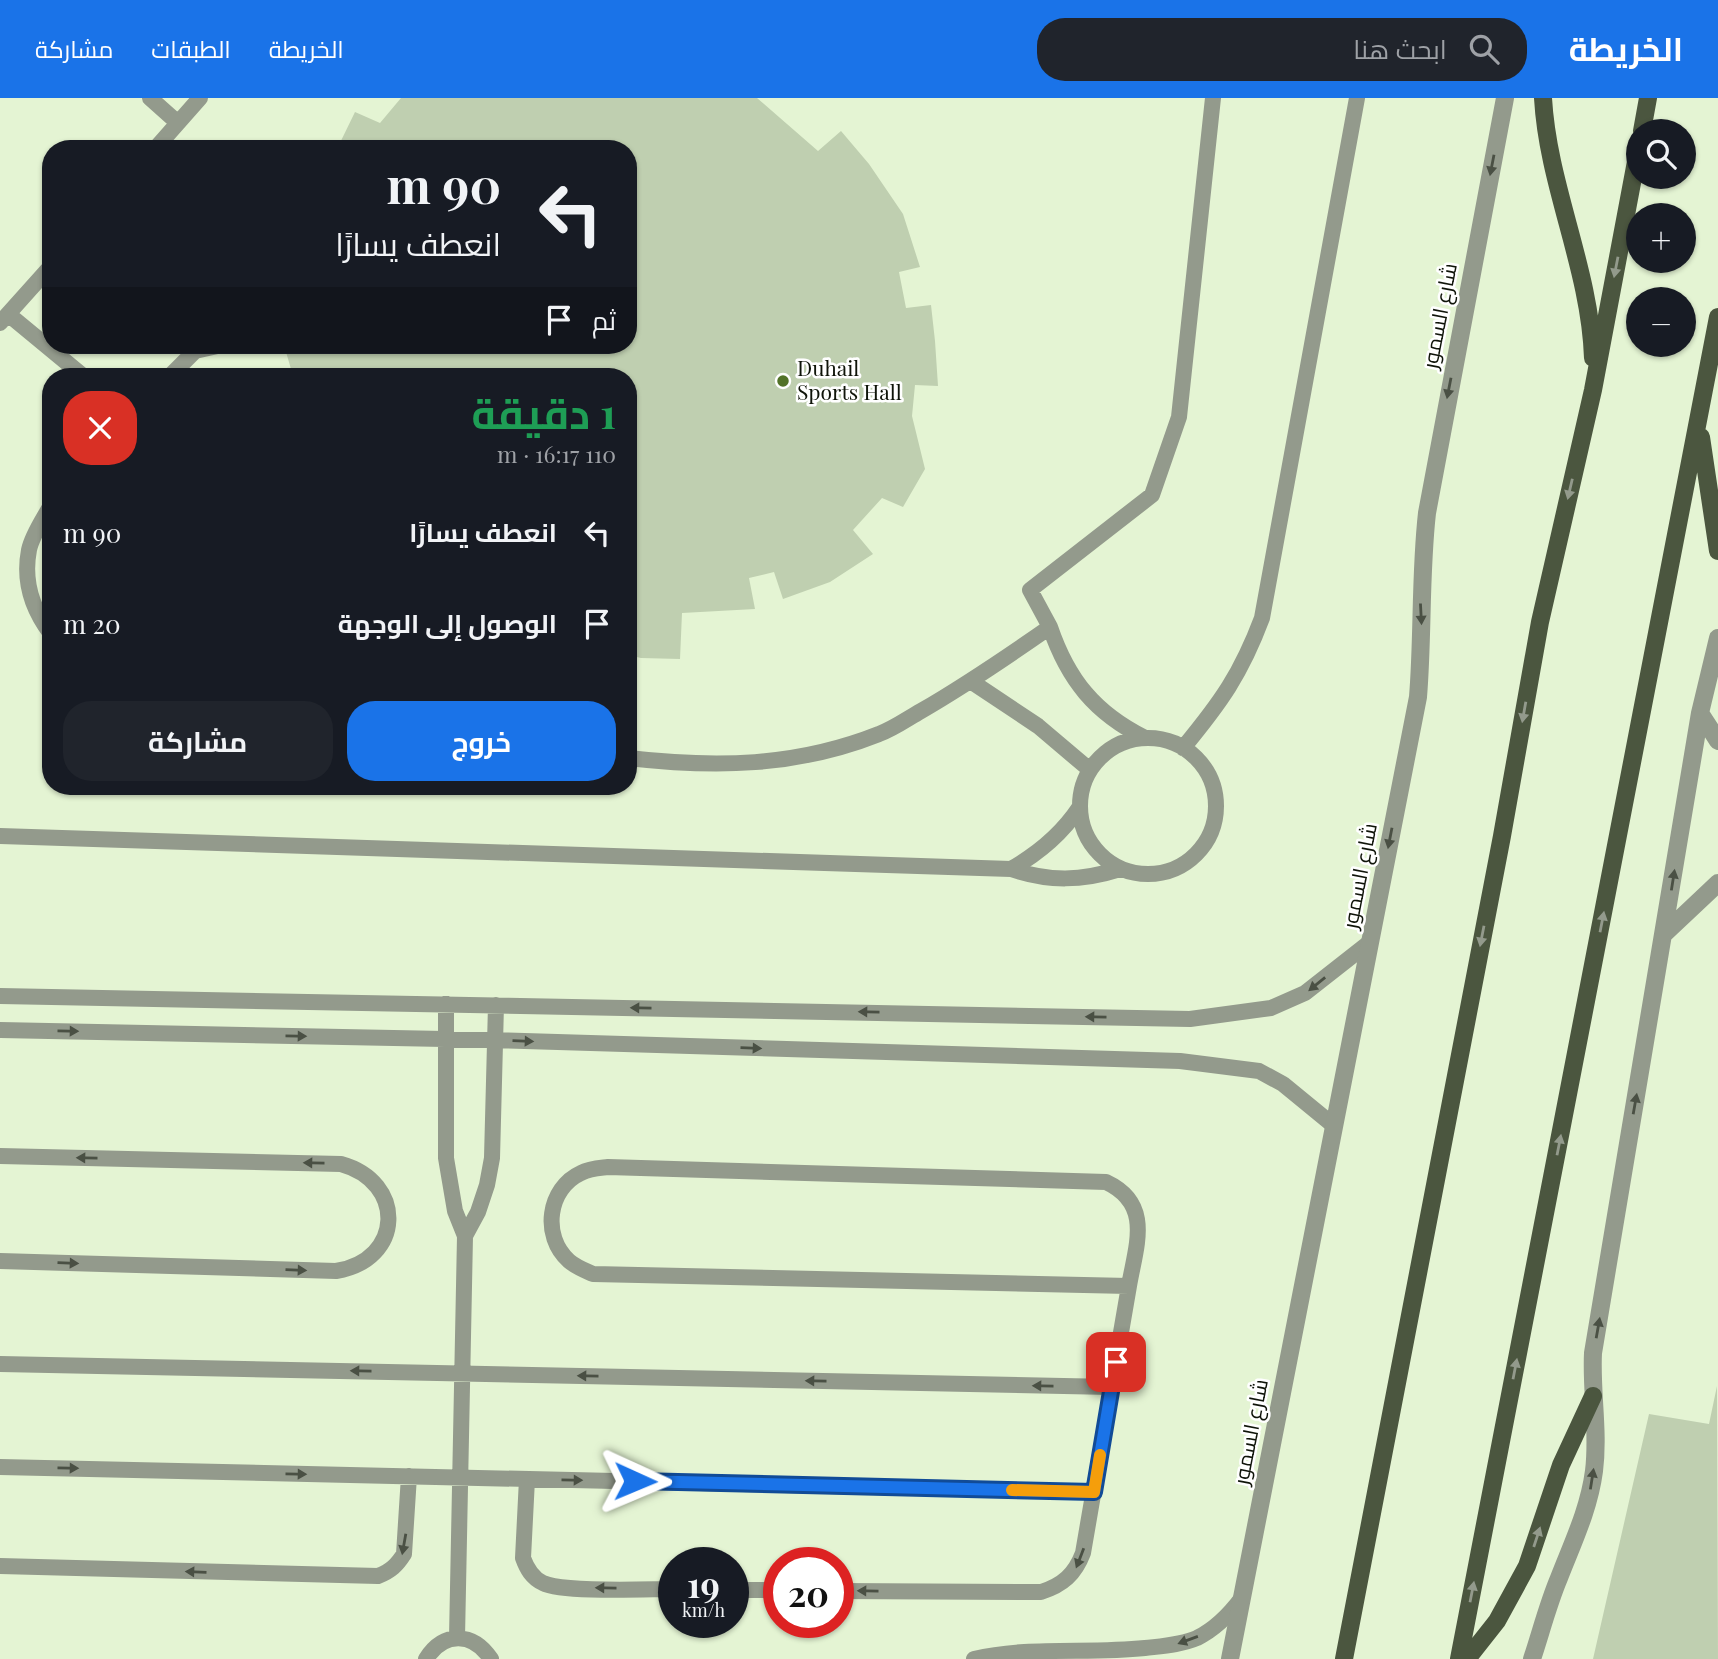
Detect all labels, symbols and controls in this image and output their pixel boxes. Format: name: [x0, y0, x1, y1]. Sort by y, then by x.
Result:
search box: [1037, 18, 1527, 81]
text: الخريطة: [1569, 25, 1683, 69]
icon: search: [1465, 30, 1503, 68]
text: ابحث هنا: [1353, 31, 1447, 66]
text: مشاركة: [35, 32, 113, 64]
text: الطبقات: [151, 32, 231, 64]
text: الخريطة: [269, 32, 344, 64]
map controls: [1626, 119, 1696, 357]
button: search: [1626, 119, 1696, 189]
text: 90 m: [387, 151, 501, 216]
one-way arrow: [1486, 154, 1497, 176]
icon: left: [525, 168, 616, 259]
button: +: [1626, 203, 1696, 273]
text: انعطف يسارًا: [335, 221, 501, 264]
one-way arrow: [1611, 256, 1622, 278]
street label: شارع السمور: [1414, 260, 1464, 372]
button: −: [1626, 287, 1696, 357]
icon: arrive: [540, 301, 578, 339]
text: ثم: [592, 302, 616, 337]
place label: Duhail Sports Hall: [797, 353, 902, 405]
marker: Duhail Sports Hall: [775, 373, 791, 389]
one-way arrow: [1444, 377, 1455, 399]
text: 1 دقيقة: [471, 384, 616, 440]
button: close: [63, 391, 137, 465]
text: 110 m · 16:17: [497, 438, 616, 469]
one-way arrow: [1565, 478, 1576, 500]
text: انعطف يسارًا: [409, 514, 557, 549]
icon: left: [578, 514, 616, 552]
text: 90 m: [63, 515, 121, 550]
one-way arrow: [1416, 603, 1427, 625]
text: الوصول إلى الوجهة: [338, 605, 557, 640]
icon: arrive: [578, 605, 616, 643]
text: 20 m: [63, 606, 121, 641]
button: مشاركة: [63, 701, 333, 781]
button: خروج: [347, 701, 616, 781]
one-way arrow: [1518, 701, 1529, 723]
street label: شارع السمور: [1334, 820, 1384, 932]
one-way arrow: [1384, 827, 1395, 849]
one-way arrow: [1668, 869, 1679, 891]
one-way arrow: [1597, 911, 1608, 933]
one-way arrow: [1476, 925, 1487, 947]
one-way arrow: [1308, 976, 1325, 991]
one-way arrow: [630, 1002, 652, 1014]
one-way arrow: [858, 1007, 880, 1018]
one-way arrow: [1085, 1011, 1107, 1023]
one-way arrow: [57, 1025, 79, 1037]
one-way arrow: [285, 1030, 307, 1041]
one-way arrow: [512, 1035, 534, 1047]
one-way arrow: [740, 1042, 762, 1054]
one-way arrow: [1630, 1093, 1641, 1115]
one-way arrow: [1553, 1134, 1564, 1156]
one-way arrow: [76, 1152, 98, 1164]
one-way arrow: [303, 1157, 325, 1169]
one-way arrow: [57, 1257, 79, 1269]
one-way arrow: [285, 1265, 307, 1276]
one-way arrow: [1593, 1317, 1604, 1339]
pin: [1086, 1332, 1146, 1392]
icon: arrive: [1097, 1343, 1135, 1381]
one-way arrow: [1510, 1358, 1521, 1380]
one-way arrow: [350, 1366, 372, 1377]
one-way arrow: [577, 1370, 599, 1382]
one-way arrow: [805, 1375, 827, 1387]
street label: شارع السمور: [1225, 1376, 1275, 1488]
one-way arrow: [1032, 1380, 1054, 1392]
position arrow: [598, 1444, 672, 1518]
one-way arrow: [57, 1463, 79, 1474]
one-way arrow: [285, 1468, 307, 1479]
one-way arrow: [1587, 1468, 1598, 1490]
one-way arrow: [561, 1474, 583, 1485]
one-way arrow: [1532, 1527, 1543, 1548]
one-way arrow: [398, 1533, 409, 1555]
speed limit sign: 20: [763, 1547, 854, 1638]
one-way arrow: [1074, 1548, 1085, 1569]
text: 19: [687, 1560, 720, 1607]
one-way arrow: [184, 1566, 206, 1578]
one-way arrow: [1467, 1581, 1478, 1603]
one-way arrow: [594, 1582, 616, 1594]
one-way arrow: [857, 1585, 879, 1597]
text: km/h: [682, 1598, 725, 1622]
one-way arrow: [1178, 1635, 1199, 1646]

